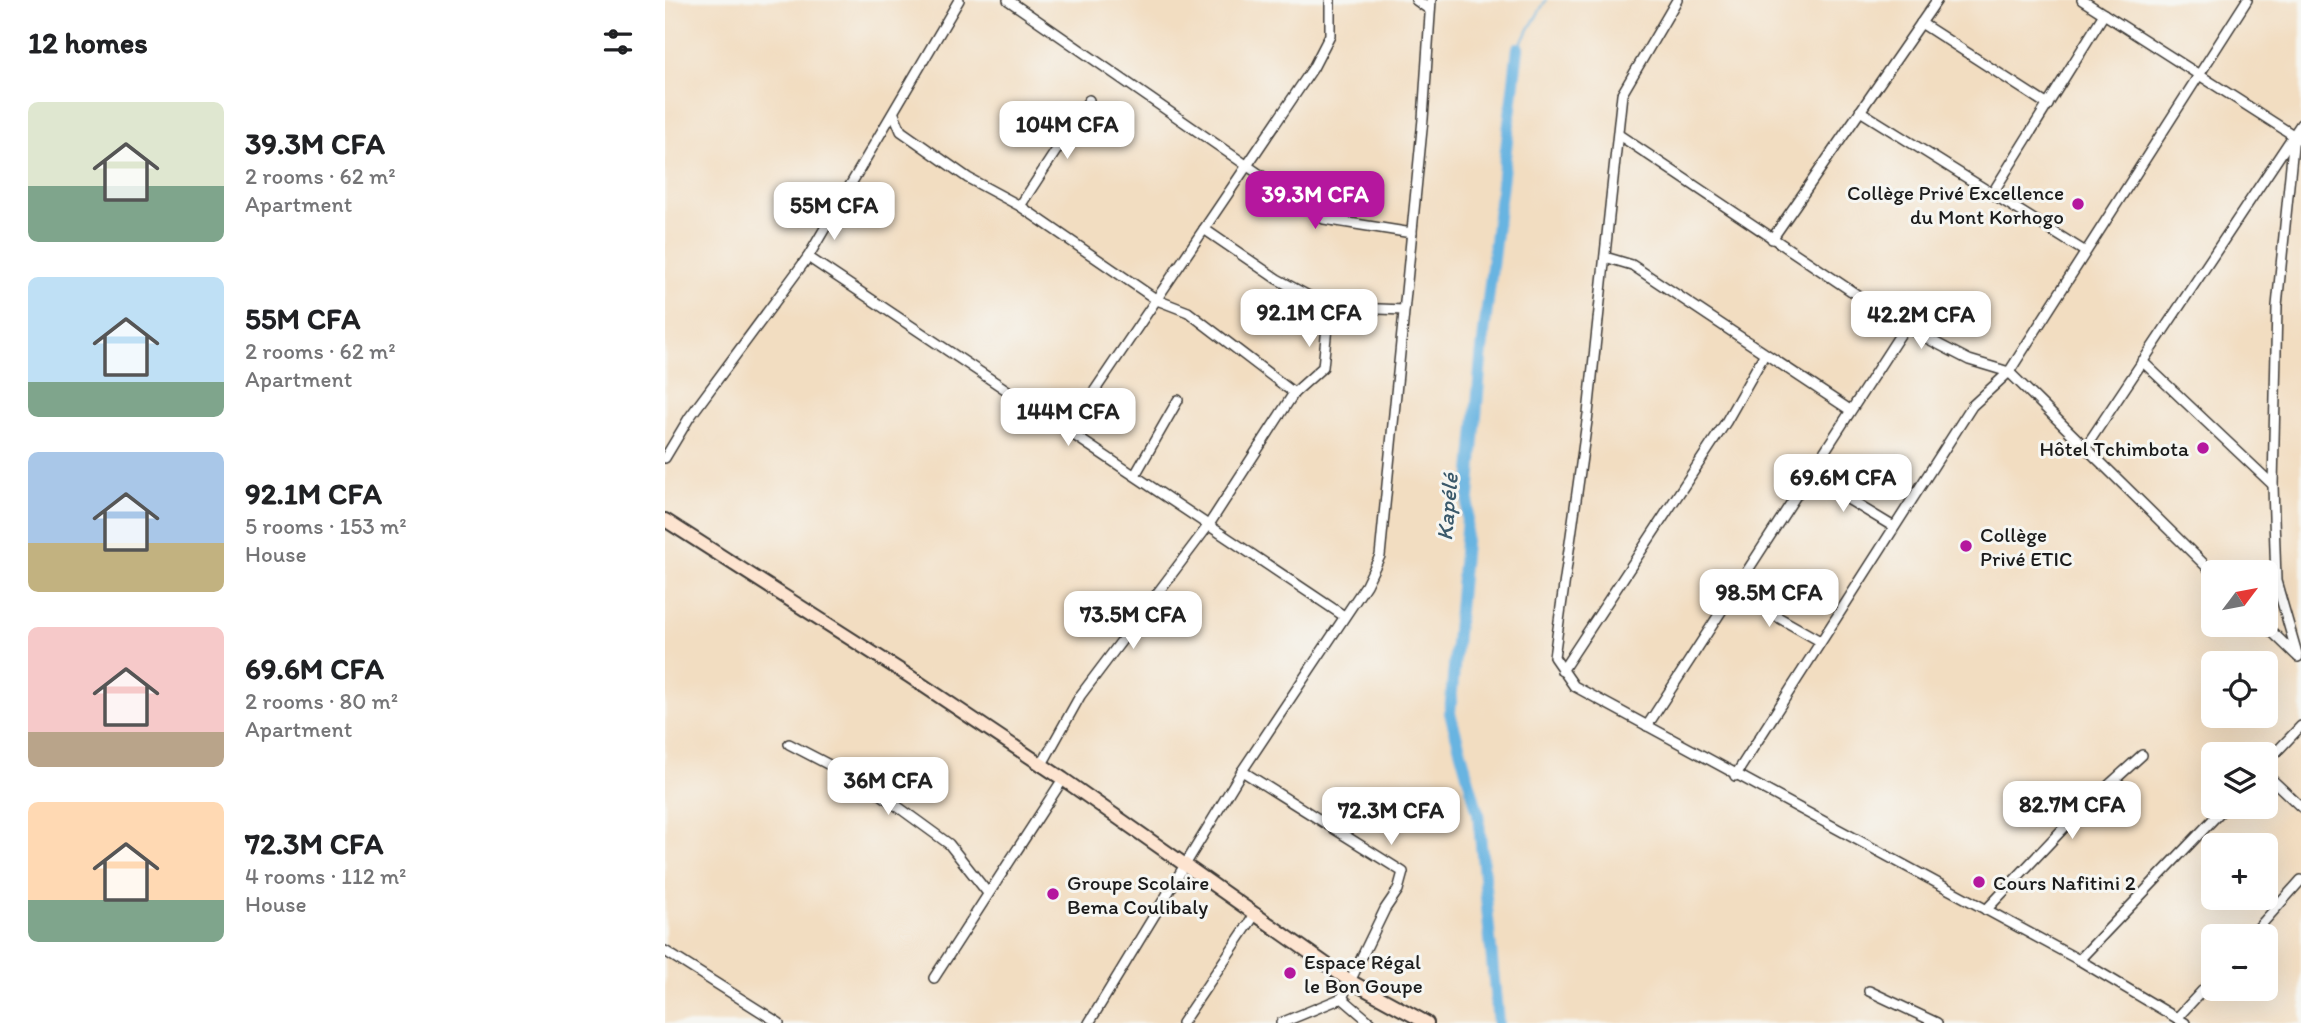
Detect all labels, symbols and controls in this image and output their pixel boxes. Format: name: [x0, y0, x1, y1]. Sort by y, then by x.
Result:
icon: filters: [599, 23, 637, 61]
text: 12 homes: [28, 24, 148, 61]
pin: 104M CFA: [995, 102, 1139, 161]
text: 104M CFA: [1015, 110, 1119, 138]
text: 39.3M CFA: [245, 125, 385, 162]
icon: home: [84, 130, 168, 214]
text: 2 rooms · 62 m²: [245, 162, 396, 190]
pin: 39.3M CFA: [1235, 172, 1395, 231]
text: 39.3M CFA: [1261, 180, 1369, 208]
place label: Collège Privé Excellence du Mont Korhogo: [1847, 180, 2064, 229]
pin: 55M CFA: [769, 182, 899, 242]
text: Apartment: [245, 190, 352, 218]
text: 55M CFA: [790, 191, 878, 219]
marker: Collège Privé Excellence du Mont Korhogo: [2070, 196, 2086, 212]
pin: 92.1M CFA: [1229, 290, 1389, 349]
pin: 42.2M CFA: [1841, 292, 2001, 351]
text: 92.1M CFA: [1257, 298, 1361, 326]
text: 55M CFA: [245, 300, 361, 337]
text: 42.2M CFA: [1867, 300, 1975, 328]
icon: home: [84, 305, 168, 389]
text: 2 rooms · 62 m²: [245, 337, 396, 365]
text: Apartment: [245, 365, 352, 393]
pin: 144M CFA: [996, 388, 1140, 448]
text: 144M CFA: [1017, 397, 1119, 425]
place label: Hôtel Tchimbota: [2040, 436, 2189, 461]
marker: Hôtel Tchimbota: [2195, 440, 2211, 456]
pin: 69.6M CFA: [1763, 454, 1923, 514]
text: 69.6M CFA: [1790, 463, 1896, 491]
water label: Kapélé: [1430, 471, 1464, 542]
text: 92.1M CFA: [245, 475, 382, 512]
icon: home: [84, 480, 168, 564]
text: 5 rooms · 153 m²: [245, 512, 407, 540]
place label: Collège Privé ETIC: [1980, 522, 2073, 571]
marker: Collège Privé ETIC: [1958, 538, 1974, 554]
text: House: [245, 540, 307, 568]
north arrow: [2201, 560, 2279, 637]
map controls: [2201, 560, 2278, 1001]
pin: 98.5M CFA: [1689, 570, 1849, 629]
text: 98.5M CFA: [1716, 578, 1822, 606]
pin: 73.5M CFA: [1053, 592, 1213, 651]
text: 73.5M CFA: [1080, 600, 1186, 628]
text: 69.6M CFA: [245, 650, 384, 687]
button: locate: [2201, 651, 2278, 728]
icon: home: [84, 655, 168, 739]
text: 2 rooms · 80 m²: [245, 687, 398, 715]
text: Apartment: [245, 715, 352, 743]
button: layers: [2201, 742, 2278, 819]
pin: 36M CFA: [823, 758, 953, 817]
text: 36M CFA: [843, 766, 933, 794]
pin: 82.7M CFA: [1992, 782, 2152, 841]
pin: 72.3M CFA: [1311, 788, 1471, 847]
text: 82.7M CFA: [2019, 790, 2125, 818]
text: 72.3M CFA: [1338, 796, 1444, 824]
text: 72.3M CFA: [245, 825, 383, 862]
icon: home: [84, 830, 168, 914]
button: +: [2201, 833, 2278, 910]
text: 4 rooms · 112 m²: [245, 862, 406, 890]
place label: Groupe Scolaire Bema Coulibaly: [1067, 870, 1209, 919]
place label: Cours Nafitini 2: [1993, 870, 2136, 895]
marker: Cours Nafitini 2: [1971, 874, 1987, 890]
marker: Groupe Scolaire Bema Coulibaly: [1045, 886, 1061, 902]
text: House: [245, 890, 307, 918]
button: −: [2201, 924, 2278, 1001]
place label: Espace Régal le Bon Goupe: [1304, 949, 1423, 998]
marker: Espace Régal le Bon Goupe: [1282, 965, 1298, 981]

